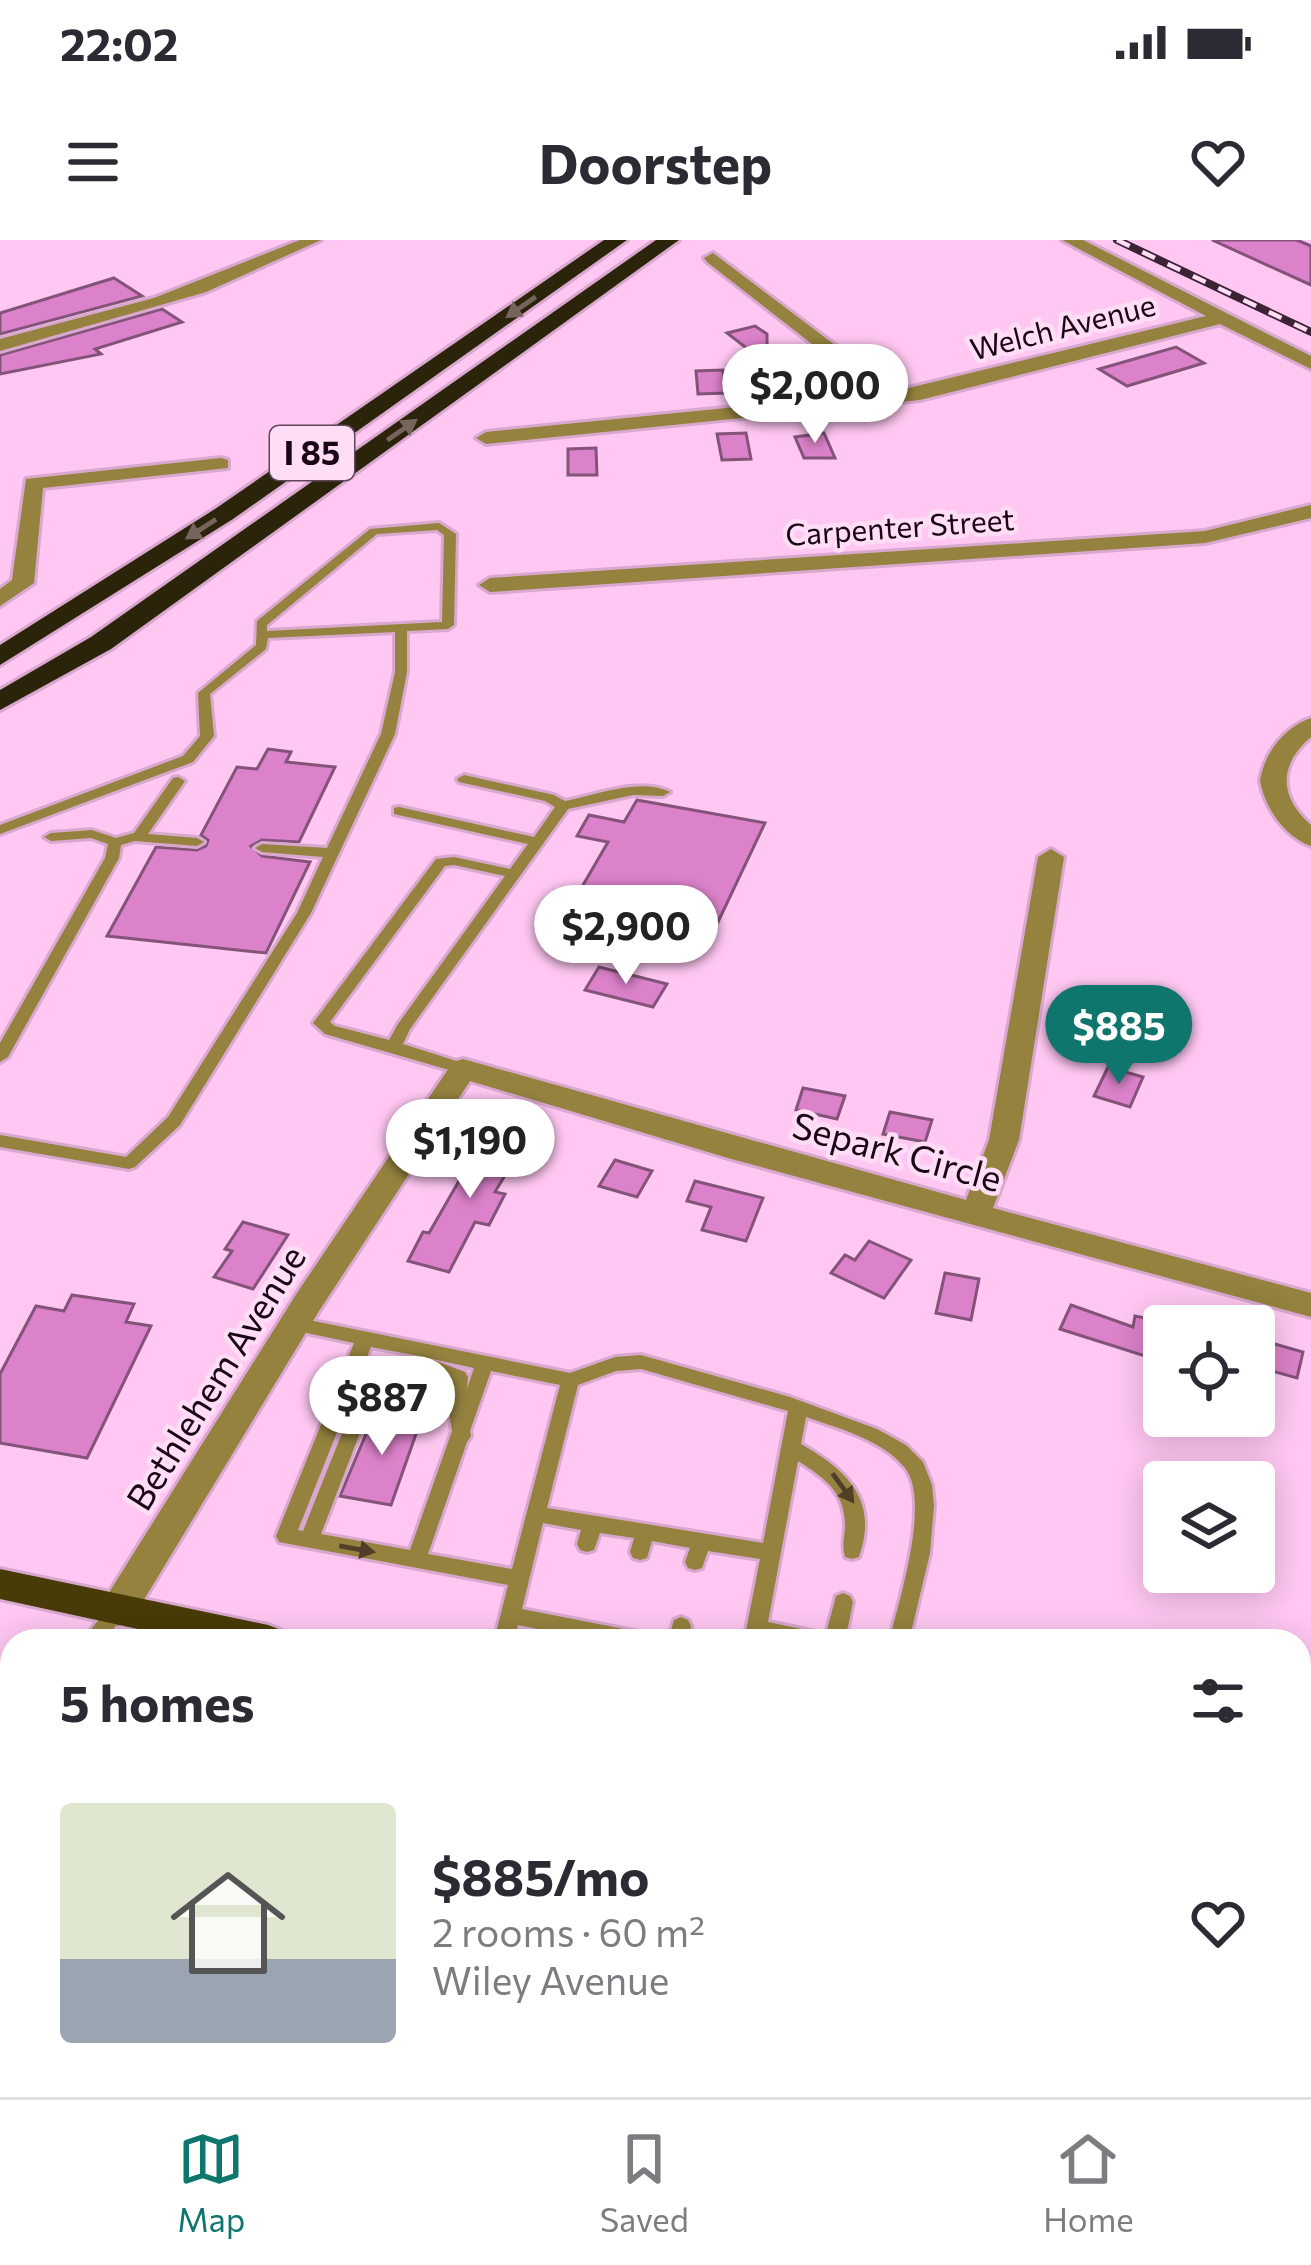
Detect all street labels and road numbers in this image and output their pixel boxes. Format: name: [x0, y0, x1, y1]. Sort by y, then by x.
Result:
street label: Welch Avenue: [966, 285, 1159, 366]
road number: I 85: [270, 426, 354, 480]
street label: Carpenter Street: [784, 499, 1016, 552]
street label: Separk Circle: [788, 1101, 1007, 1199]
street label: Bethlehem Avenue: [115, 1237, 313, 1517]

